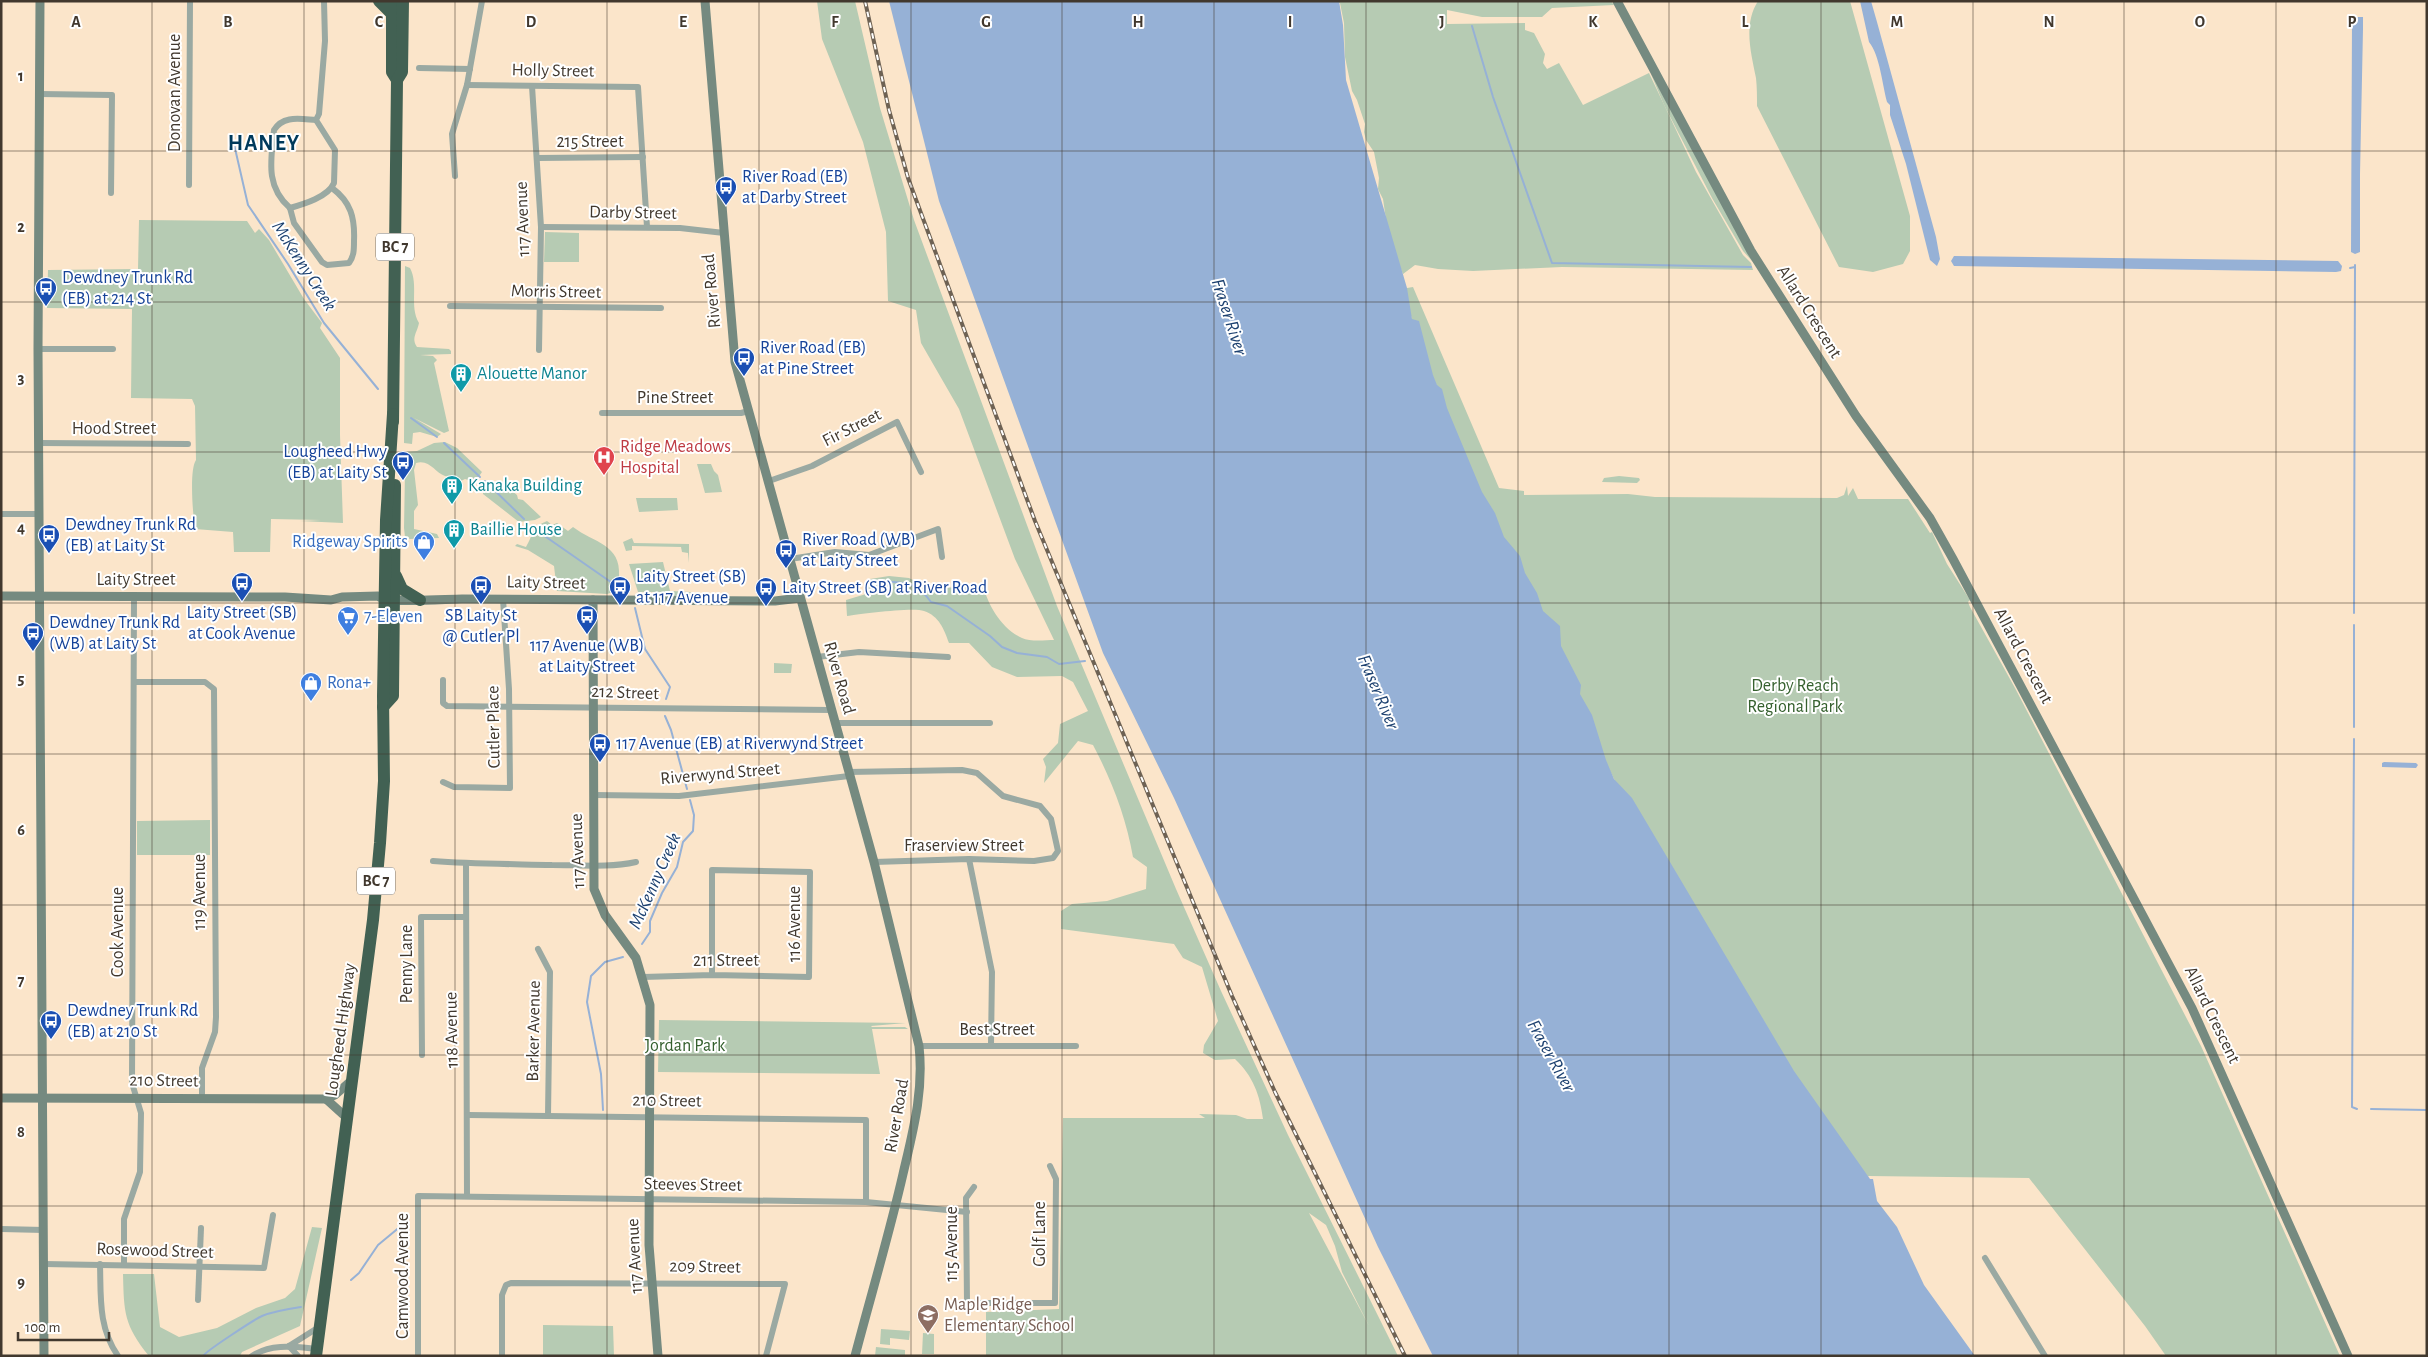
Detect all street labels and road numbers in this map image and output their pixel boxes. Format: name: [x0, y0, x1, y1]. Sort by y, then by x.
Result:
street label: Donovan Avenue: [166, 34, 184, 152]
street label: Holly Street: [511, 61, 595, 81]
street label: 215 Street: [556, 133, 624, 151]
street label: 117 Avenue: [513, 181, 533, 257]
street label: Darby Street: [589, 203, 677, 223]
road number: BC 7: [376, 233, 414, 260]
street label: River Road: [700, 253, 724, 329]
street label: Allard Crescent: [1773, 262, 1845, 362]
street label: Morris Street: [511, 282, 602, 302]
street label: Pine Street: [637, 389, 714, 407]
street label: Fir Street: [820, 405, 885, 450]
street label: Hood Street: [72, 420, 156, 438]
street label: Laity Street: [97, 571, 176, 589]
street label: Laity Street: [506, 573, 586, 593]
street label: Allard Crescent: [1990, 605, 2056, 707]
street label: River Road: [820, 640, 858, 716]
street label: 212 Street: [591, 683, 660, 703]
street label: Cutler Place: [484, 685, 504, 769]
street label: Riverwynd Street: [660, 760, 781, 788]
street label: 117 Avenue: [568, 813, 588, 889]
street label: Fraserview Street: [904, 837, 1024, 855]
street label: 119 Avenue: [191, 854, 209, 930]
road number: BC 7: [357, 868, 395, 894]
street label: 116 Avenue: [786, 886, 804, 962]
street label: Cook Avenue: [109, 887, 127, 977]
street label: Penny Lane: [398, 925, 416, 1003]
street label: 211 Street: [693, 952, 759, 970]
street label: Lougheed Highway: [323, 962, 359, 1098]
street label: Allard Crescent: [2181, 964, 2243, 1067]
street label: Barker Avenue: [524, 980, 544, 1082]
street label: 118 Avenue: [442, 992, 462, 1068]
street label: Best Street: [959, 1021, 1035, 1039]
street label: 210 Street: [129, 1071, 199, 1091]
street label: River Road: [882, 1078, 912, 1154]
street label: 210 Street: [632, 1091, 702, 1111]
street label: Steeves Street: [644, 1175, 743, 1195]
street label: Golf Lane: [1031, 1201, 1049, 1267]
street label: 115 Avenue: [943, 1206, 961, 1282]
street label: Camwood Avenue: [394, 1213, 412, 1339]
street label: 117 Avenue: [624, 1218, 646, 1294]
street label: Rosewood Street: [96, 1240, 214, 1262]
street label: 209 Street: [669, 1257, 741, 1277]

